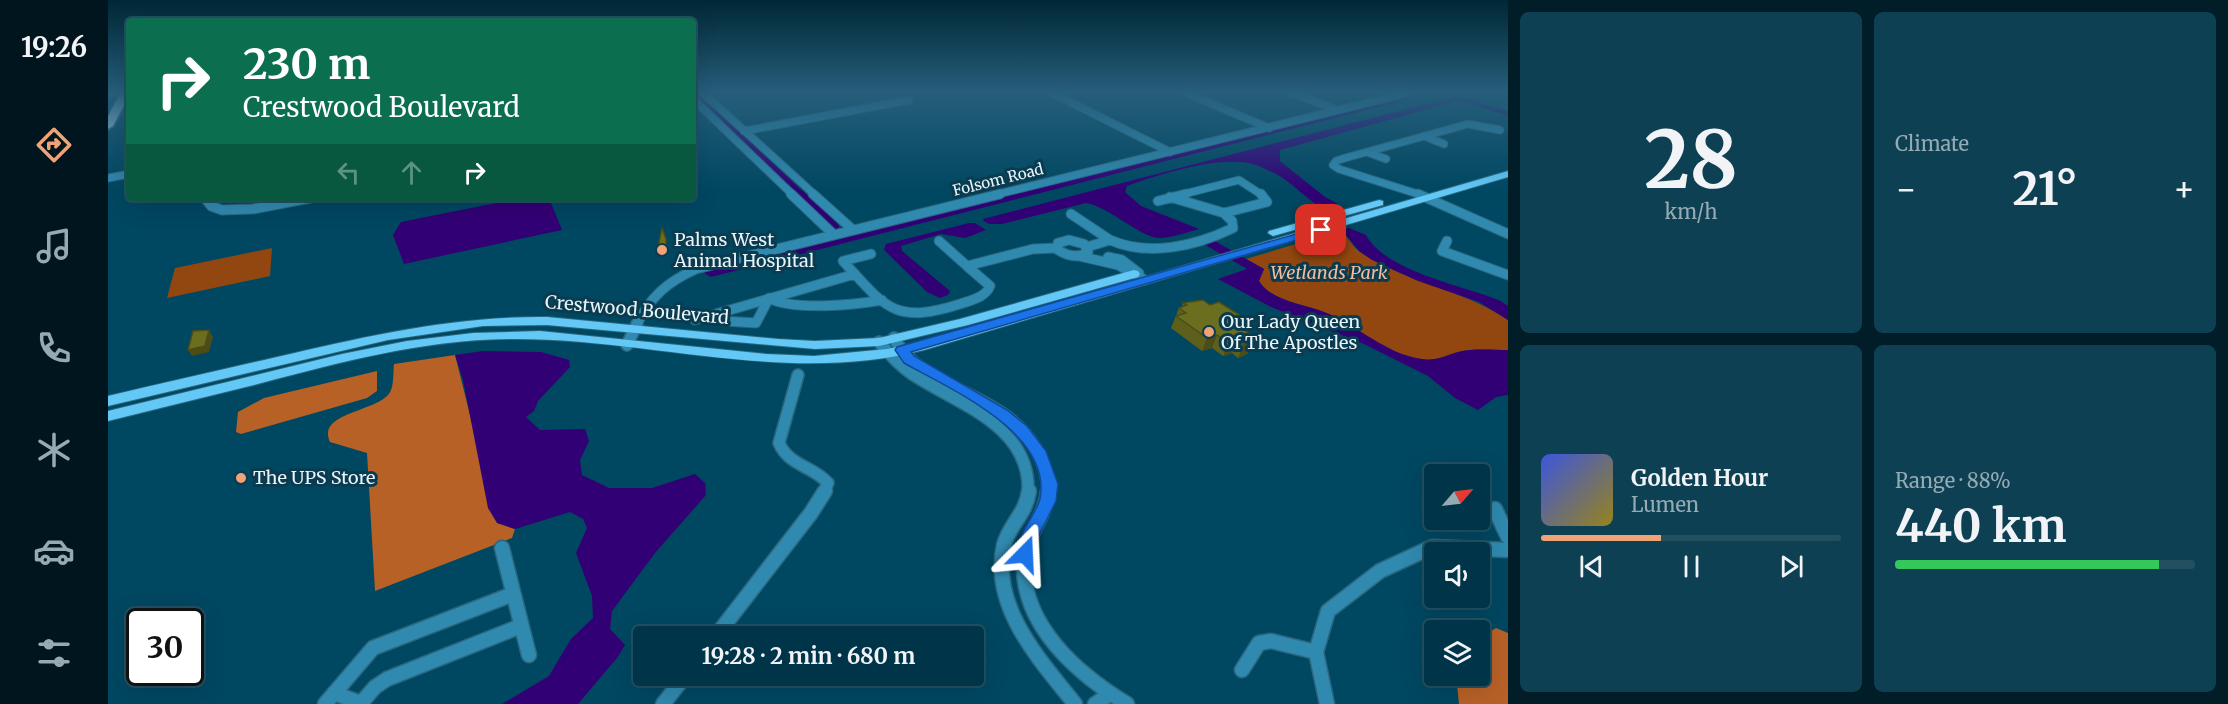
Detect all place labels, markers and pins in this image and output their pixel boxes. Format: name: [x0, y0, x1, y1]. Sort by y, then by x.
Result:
pin: [1295, 204, 1346, 255]
place label: Palms West Animal Hospital: [673, 228, 815, 272]
marker: Palms West Animal Hospital: [655, 243, 669, 257]
place label: Our Lady Queen Of The Apostles: [1221, 310, 1360, 354]
marker: Our Lady Queen Of The Apostles: [1202, 325, 1216, 339]
place label: The UPS Store: [253, 466, 376, 489]
marker: The UPS Store: [234, 471, 248, 485]

